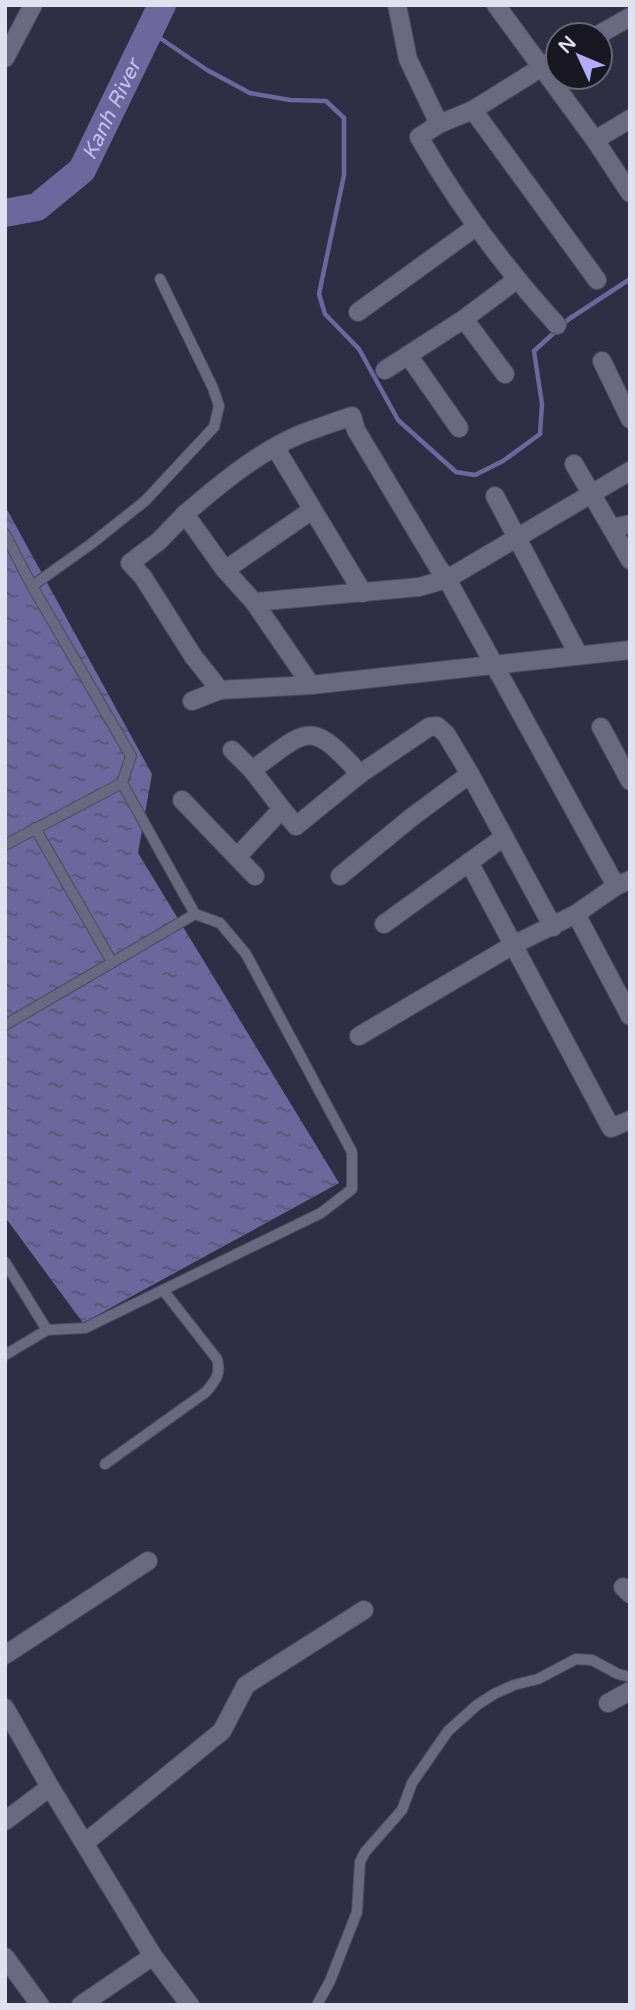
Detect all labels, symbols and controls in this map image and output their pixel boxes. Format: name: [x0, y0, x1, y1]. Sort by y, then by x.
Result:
north arrow: [544, 21, 614, 91]
text: N: [554, 32, 581, 58]
water label: Kanh River: [76, 53, 147, 164]

